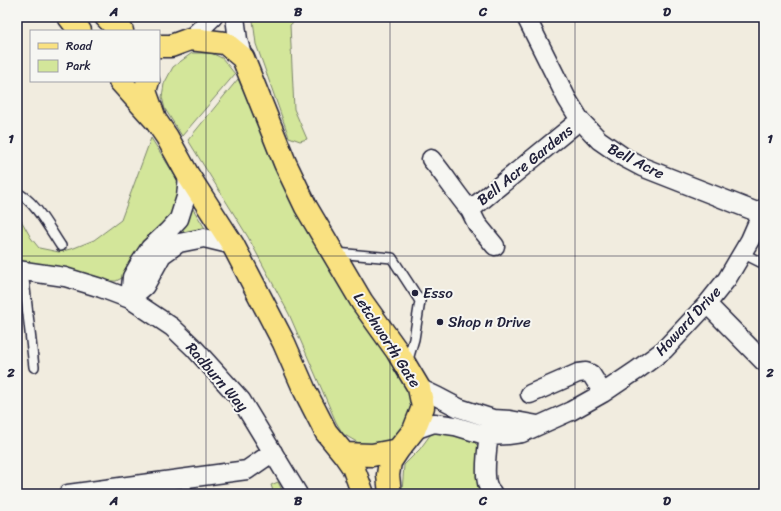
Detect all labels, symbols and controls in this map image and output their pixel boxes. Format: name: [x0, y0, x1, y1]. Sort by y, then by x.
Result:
text: A: [109, 0, 118, 23]
text: B: [294, 0, 303, 23]
text: C: [478, 0, 488, 23]
text: D: [663, 0, 671, 23]
legend: [30, 30, 160, 82]
text: Road: [66, 35, 93, 57]
text: Park: [66, 55, 91, 77]
street label: Bell Acre Gardens: [471, 118, 579, 212]
text: 1: [8, 127, 14, 150]
text: 1: [767, 127, 773, 150]
street label: Bell Acre: [603, 136, 669, 187]
place label: Esso: [423, 280, 453, 306]
street label: Howard Drive: [648, 280, 728, 362]
street label: Letchworth Gate: [346, 287, 428, 393]
marker: Esso: [410, 288, 420, 298]
place label: Shop n Drive: [448, 309, 531, 335]
marker: Shop n Drive: [435, 317, 445, 327]
street label: Radburn Way: [179, 336, 255, 418]
text: 2: [6, 361, 15, 384]
text: 2: [765, 361, 774, 384]
text: A: [109, 489, 118, 511]
text: B: [294, 489, 303, 511]
text: C: [478, 489, 488, 511]
text: D: [663, 489, 671, 511]

